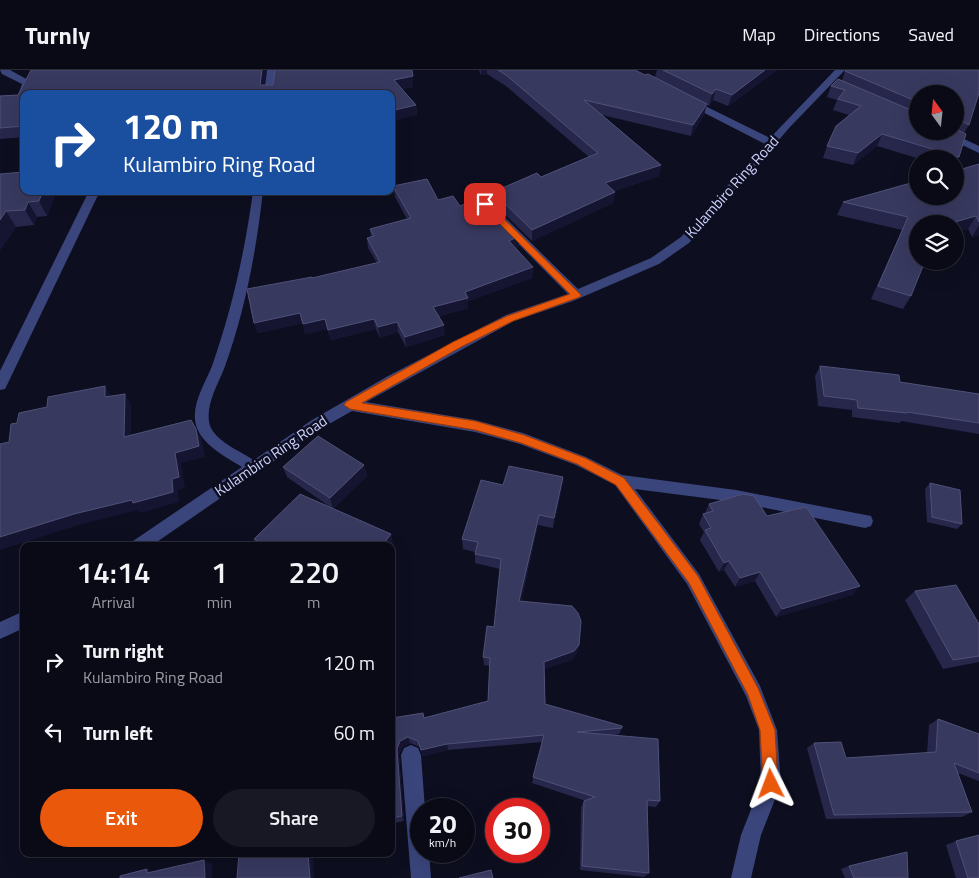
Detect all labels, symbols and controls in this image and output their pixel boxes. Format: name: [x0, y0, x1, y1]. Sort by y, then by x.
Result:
text: Turnly: [25, 17, 90, 53]
text: Map: [742, 21, 776, 48]
text: Directions: [804, 21, 880, 48]
text: Saved: [908, 21, 954, 48]
north arrow: [909, 85, 964, 140]
map controls: [909, 85, 964, 270]
text: 120 m: [123, 99, 219, 153]
icon: right: [40, 110, 105, 175]
street label: Kulambiro Ring Road: [679, 130, 784, 243]
text: Kulambiro Ring Road: [123, 147, 316, 181]
button: search: [909, 150, 964, 205]
pin: [464, 183, 506, 225]
icon: arrive: [471, 190, 499, 218]
button: layers: [909, 215, 964, 270]
street label: Kulambiro Ring Road: [210, 409, 332, 502]
text: 14:14: [76, 549, 151, 595]
text: 1: [211, 549, 228, 595]
text: 220: [288, 549, 339, 595]
text: Arrival: [92, 590, 135, 614]
text: min: [207, 590, 232, 614]
text: m: [307, 590, 320, 614]
text: Turn right: [83, 636, 164, 665]
icon: right: [40, 648, 68, 676]
text: 120 m: [323, 648, 375, 677]
text: Kulambiro Ring Road: [83, 665, 223, 689]
icon: left: [40, 718, 68, 746]
text: Turn left: [83, 718, 153, 747]
text: 60 m: [334, 718, 375, 747]
position arrow: [744, 757, 796, 809]
button: Exit: [40, 789, 203, 847]
button: Share: [213, 789, 375, 847]
speed limit sign: 30: [485, 798, 550, 863]
text: 20: [428, 805, 457, 843]
text: km/h: [429, 833, 456, 852]

